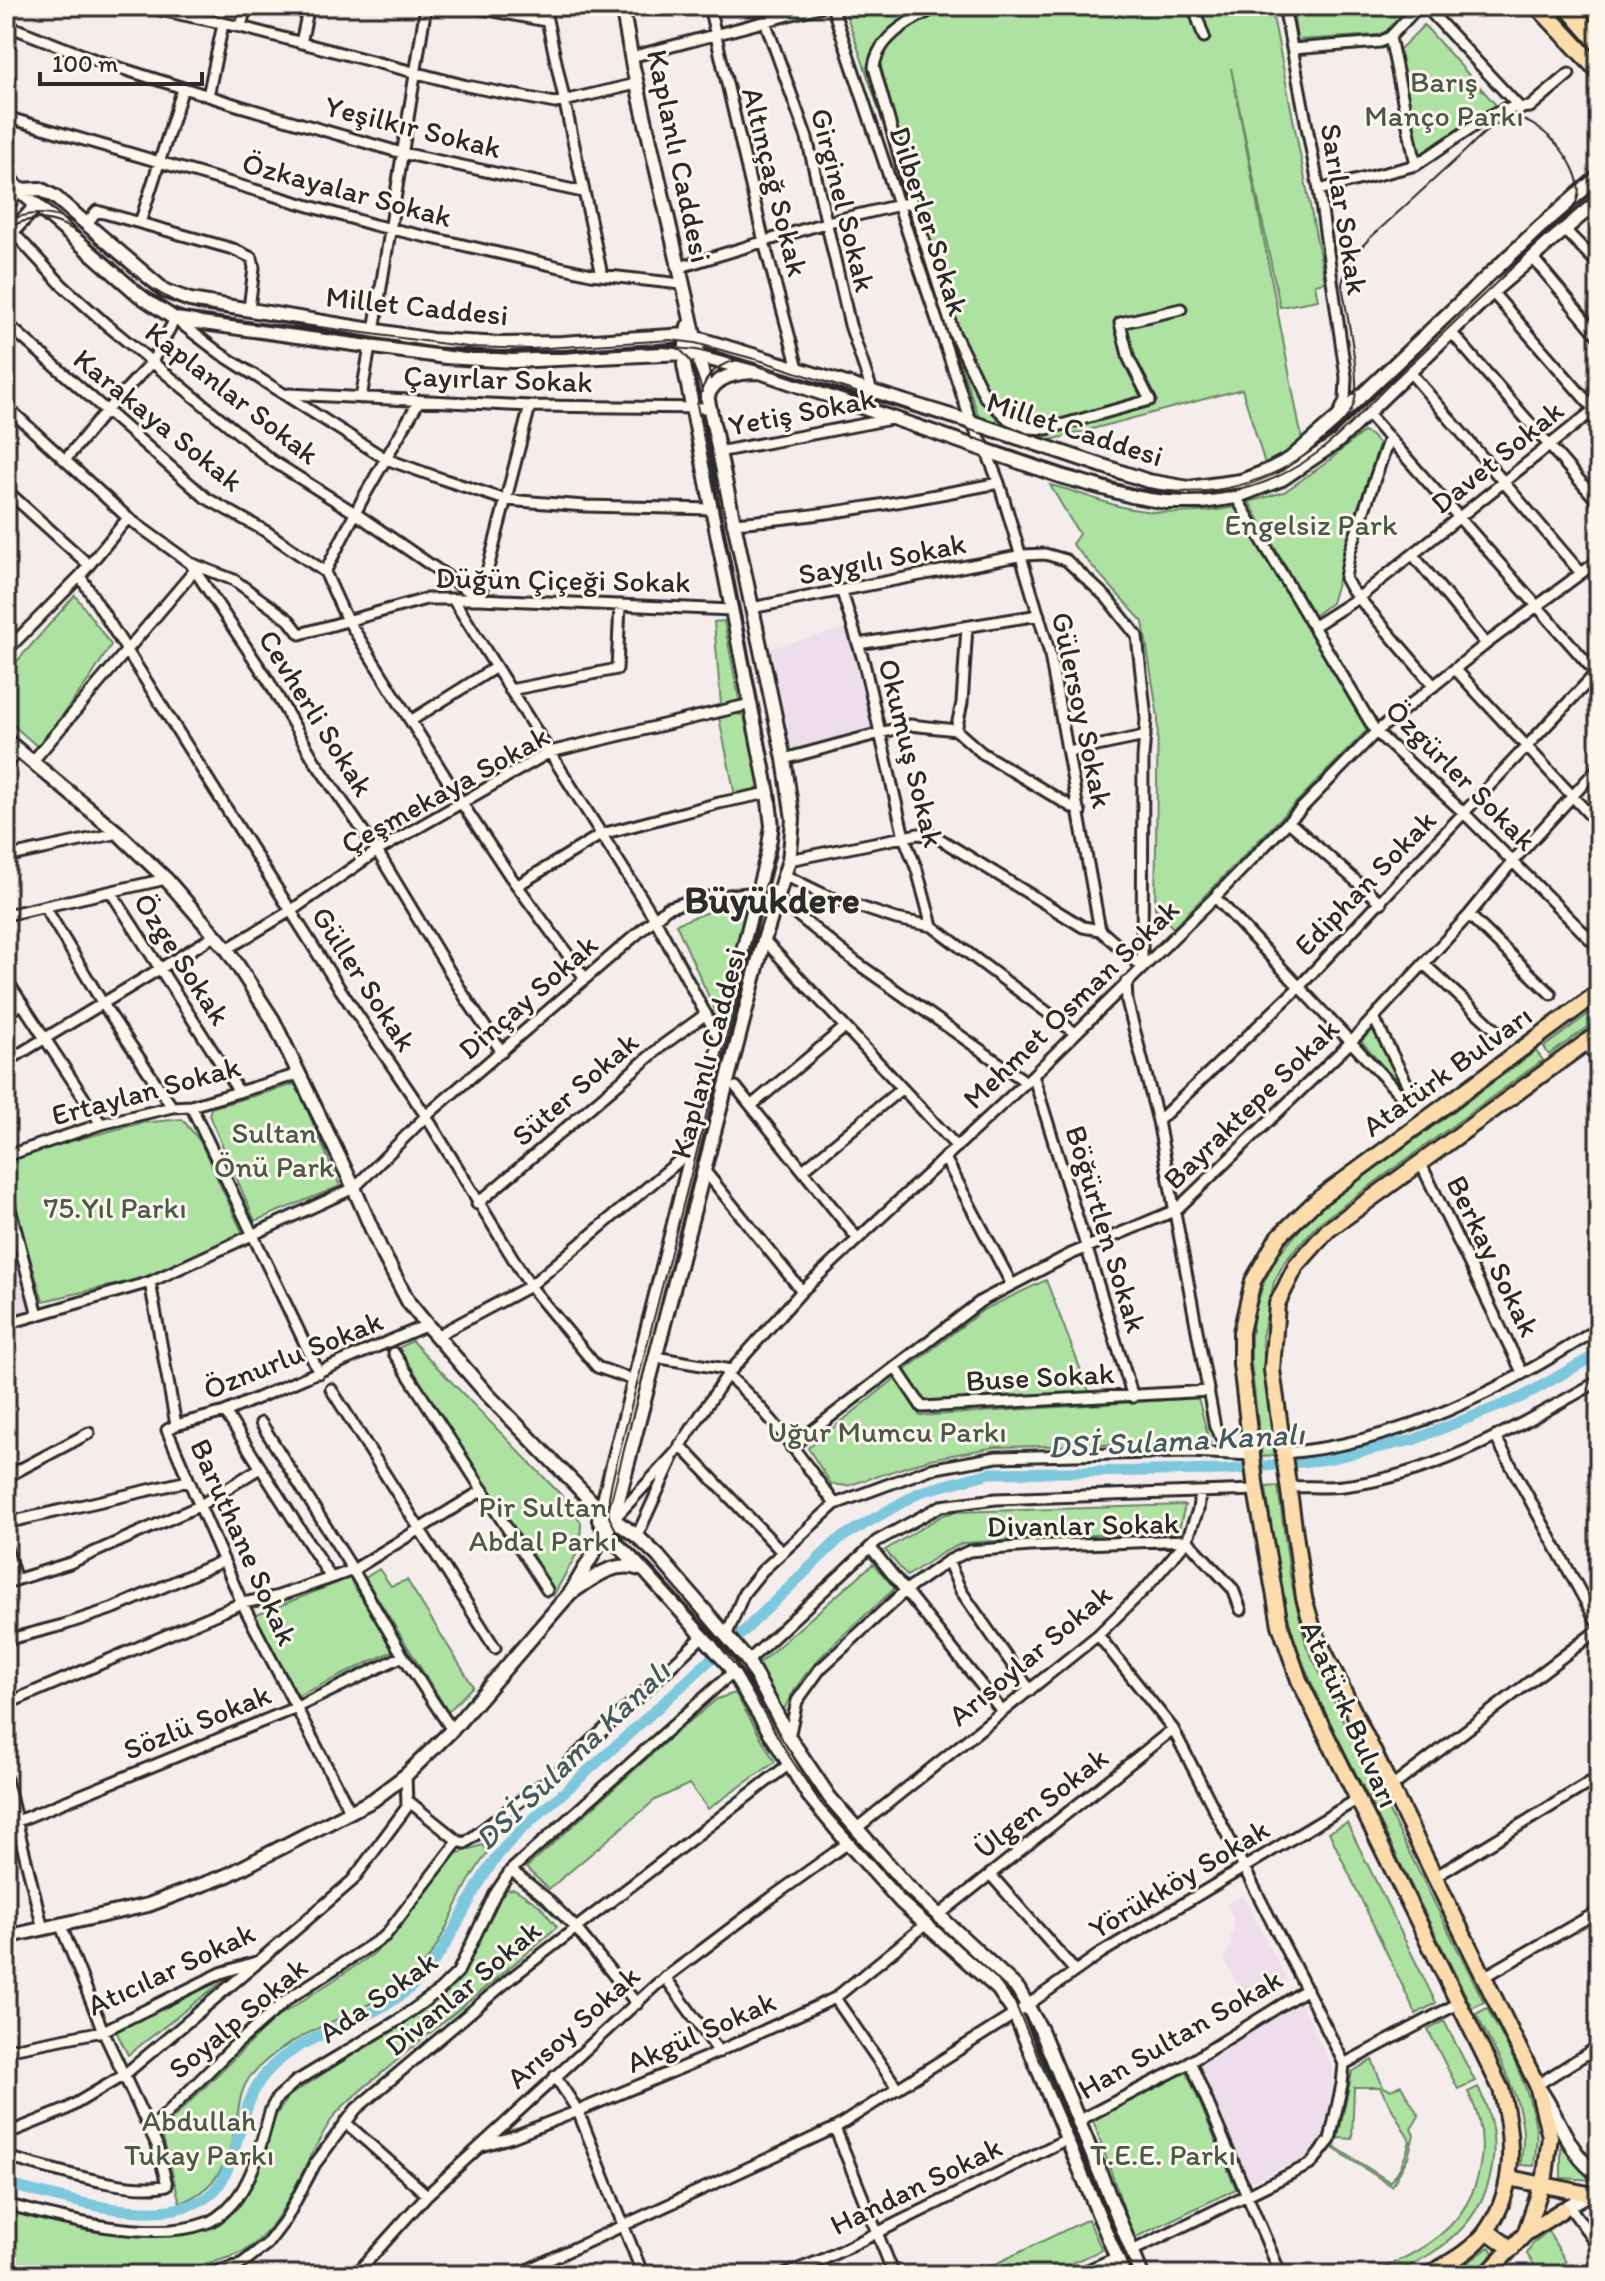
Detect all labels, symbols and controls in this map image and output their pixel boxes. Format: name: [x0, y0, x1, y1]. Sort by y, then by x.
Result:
scale bar: [40, 36, 202, 86]
street label: Kaplanlı Caddesi: [639, 46, 720, 266]
text: 100 m: [52, 49, 118, 78]
park label: Barış Manço Parkı: [1364, 63, 1524, 134]
street label: Altınçağ Sokak: [734, 83, 817, 280]
street label: Yeşilkır Sokak: [321, 87, 506, 166]
street label: Girginel Sokak: [803, 104, 884, 296]
street label: Sarılar Sokak: [1313, 121, 1376, 298]
street label: Dilberler Sokak: [881, 122, 978, 321]
street label: Özkayalar Sokak: [238, 144, 457, 235]
street label: Millet Caddesi: [324, 278, 510, 333]
street label: Kaplanlar Sokak: [138, 313, 327, 472]
street label: Karakaya Sokak: [66, 340, 251, 499]
street label: Çayırlar Sokak: [403, 357, 593, 400]
street label: Yetiş Sokak: [725, 379, 879, 444]
street label: Millet Caddesi: [982, 383, 1168, 474]
street label: Davet Sokak: [1423, 392, 1571, 521]
park label: Engelsiz Park: [1225, 506, 1398, 543]
street label: Saygılı Sokak: [795, 524, 969, 593]
street label: Düğün Çiçeği Sokak: [435, 559, 691, 600]
street label: Gülersoy Sokak: [1044, 608, 1121, 812]
street label: Cevherli Sokak: [250, 623, 383, 803]
street label: Okumuş Sokak: [870, 655, 953, 852]
street label: Özgürler Sokak: [1378, 691, 1545, 858]
street label: Çeşmekaya Sokak: [334, 717, 555, 862]
street label: Ediphan Sokak: [1286, 802, 1444, 963]
district label: Büyükdere: [684, 877, 860, 923]
street label: Özge Sokak: [126, 885, 239, 1032]
street label: Mehmet Osman Sokak: [955, 891, 1187, 1117]
street label: Güller Sokak: [304, 899, 425, 1058]
street label: Dinçay Sokak: [450, 926, 605, 1067]
street label: Kaplanlı Caddesi: [662, 943, 753, 1162]
street label: Atatürk Bulvarı: [1355, 997, 1539, 1145]
street label: Bayraktepe Sokak: [1155, 1010, 1347, 1197]
street label: Süter Sokak: [504, 1023, 646, 1154]
street label: Ertaylan Sokak: [47, 1047, 245, 1134]
park label: Sultan Önü Park: [214, 1114, 335, 1185]
street label: Böğürtlen Sokak: [1057, 1121, 1156, 1337]
street label: Berkay Sokak: [1438, 1169, 1548, 1343]
park label: 75.Yıl Parkı: [43, 1189, 187, 1226]
street label: Öznurlu Sokak: [198, 1302, 388, 1407]
street label: Buse Sokak: [965, 1354, 1116, 1399]
park label: Uğur Mumcu Parkı: [767, 1413, 1007, 1450]
water label: DSİ Sulama Kanalı: [1047, 1414, 1307, 1466]
street label: Baruthane Sokak: [182, 1433, 307, 1651]
park label: Pir Sultan Abdal Parkı: [469, 1488, 617, 1559]
street label: Divanlar Sokak: [986, 1504, 1180, 1545]
street label: Arısoylar Sokak: [940, 1575, 1119, 1734]
street label: Atatürk Bulvarı: [1293, 1615, 1408, 1813]
water label: DSİ Sulama Kanalı: [467, 1651, 679, 1858]
street label: Sözlü Sokak: [118, 1675, 276, 1768]
street label: Ülgen Sokak: [966, 1739, 1115, 1866]
street label: Yörükköy Sokak: [1082, 1810, 1276, 1947]
street label: Divanlar Sokak: [377, 1911, 549, 2064]
street label: Atıcılar Sokak: [81, 1913, 261, 2024]
street label: Ada Sokak: [311, 1942, 445, 2051]
street label: Soyalp Sokak: [160, 1949, 315, 2087]
street label: Arısoy Sokak: [498, 1957, 647, 2096]
street label: Han Sultan Sokak: [1071, 1960, 1289, 2107]
street label: Akgül Sokak: [620, 1982, 781, 2081]
park label: Abdullah Tukay Parkı: [124, 2102, 274, 2173]
street label: Handan Sokak: [824, 2128, 1008, 2243]
park label: T.E.E. Parkı: [1090, 2136, 1236, 2173]

